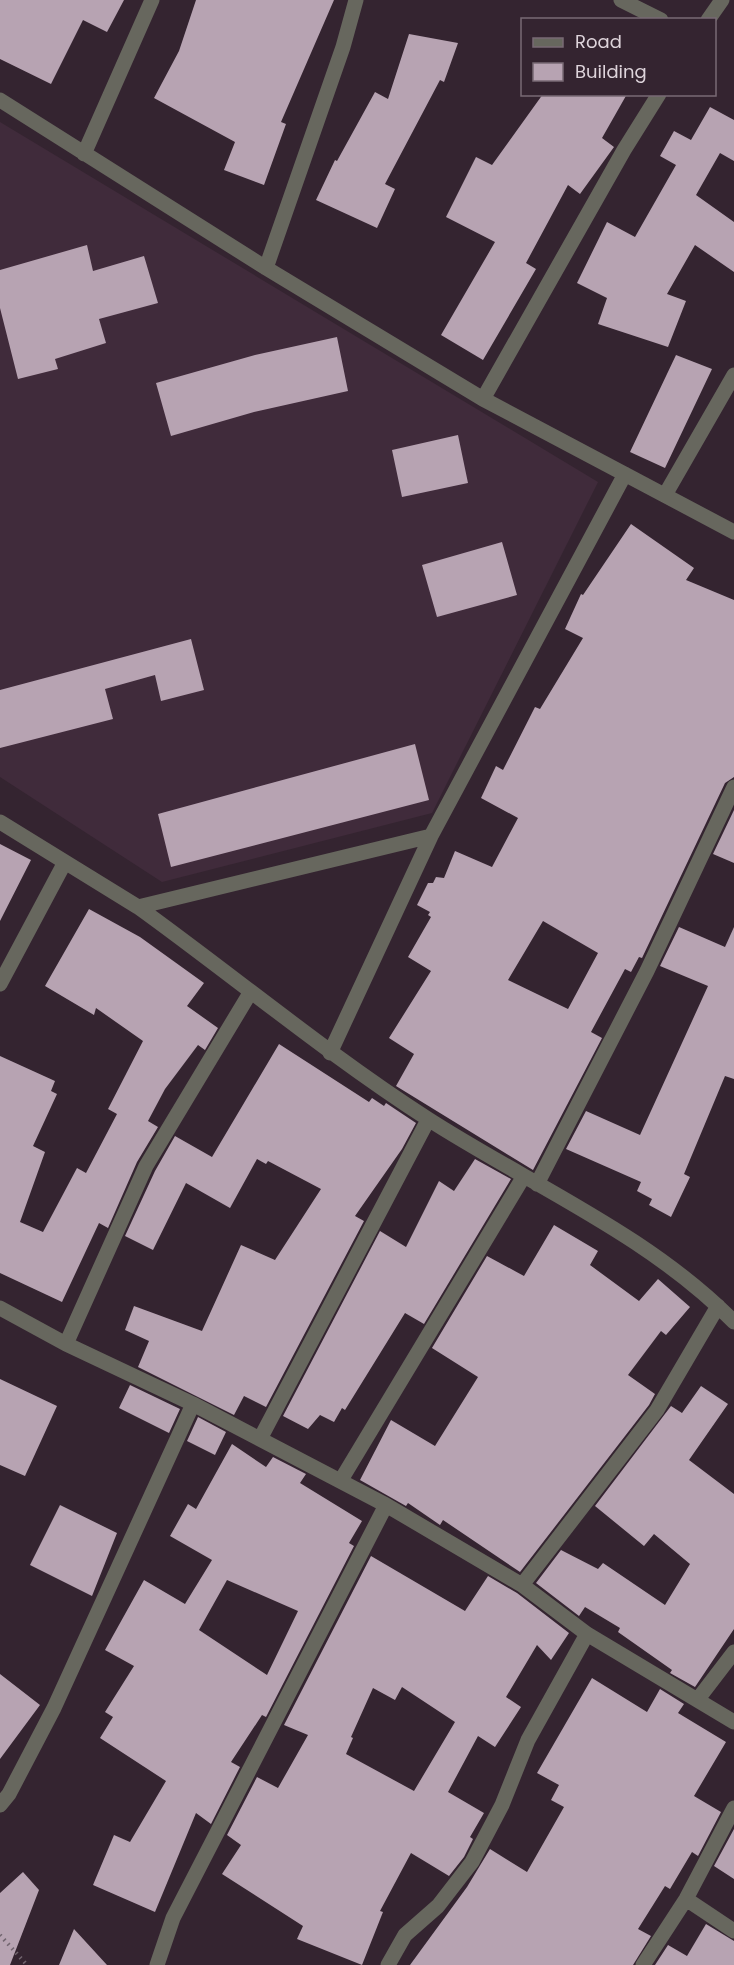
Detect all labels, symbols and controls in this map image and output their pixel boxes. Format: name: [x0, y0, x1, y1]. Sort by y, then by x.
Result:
legend: [521, 18, 716, 96]
text: Road: [575, 29, 622, 54]
text: Building: [575, 59, 647, 84]

